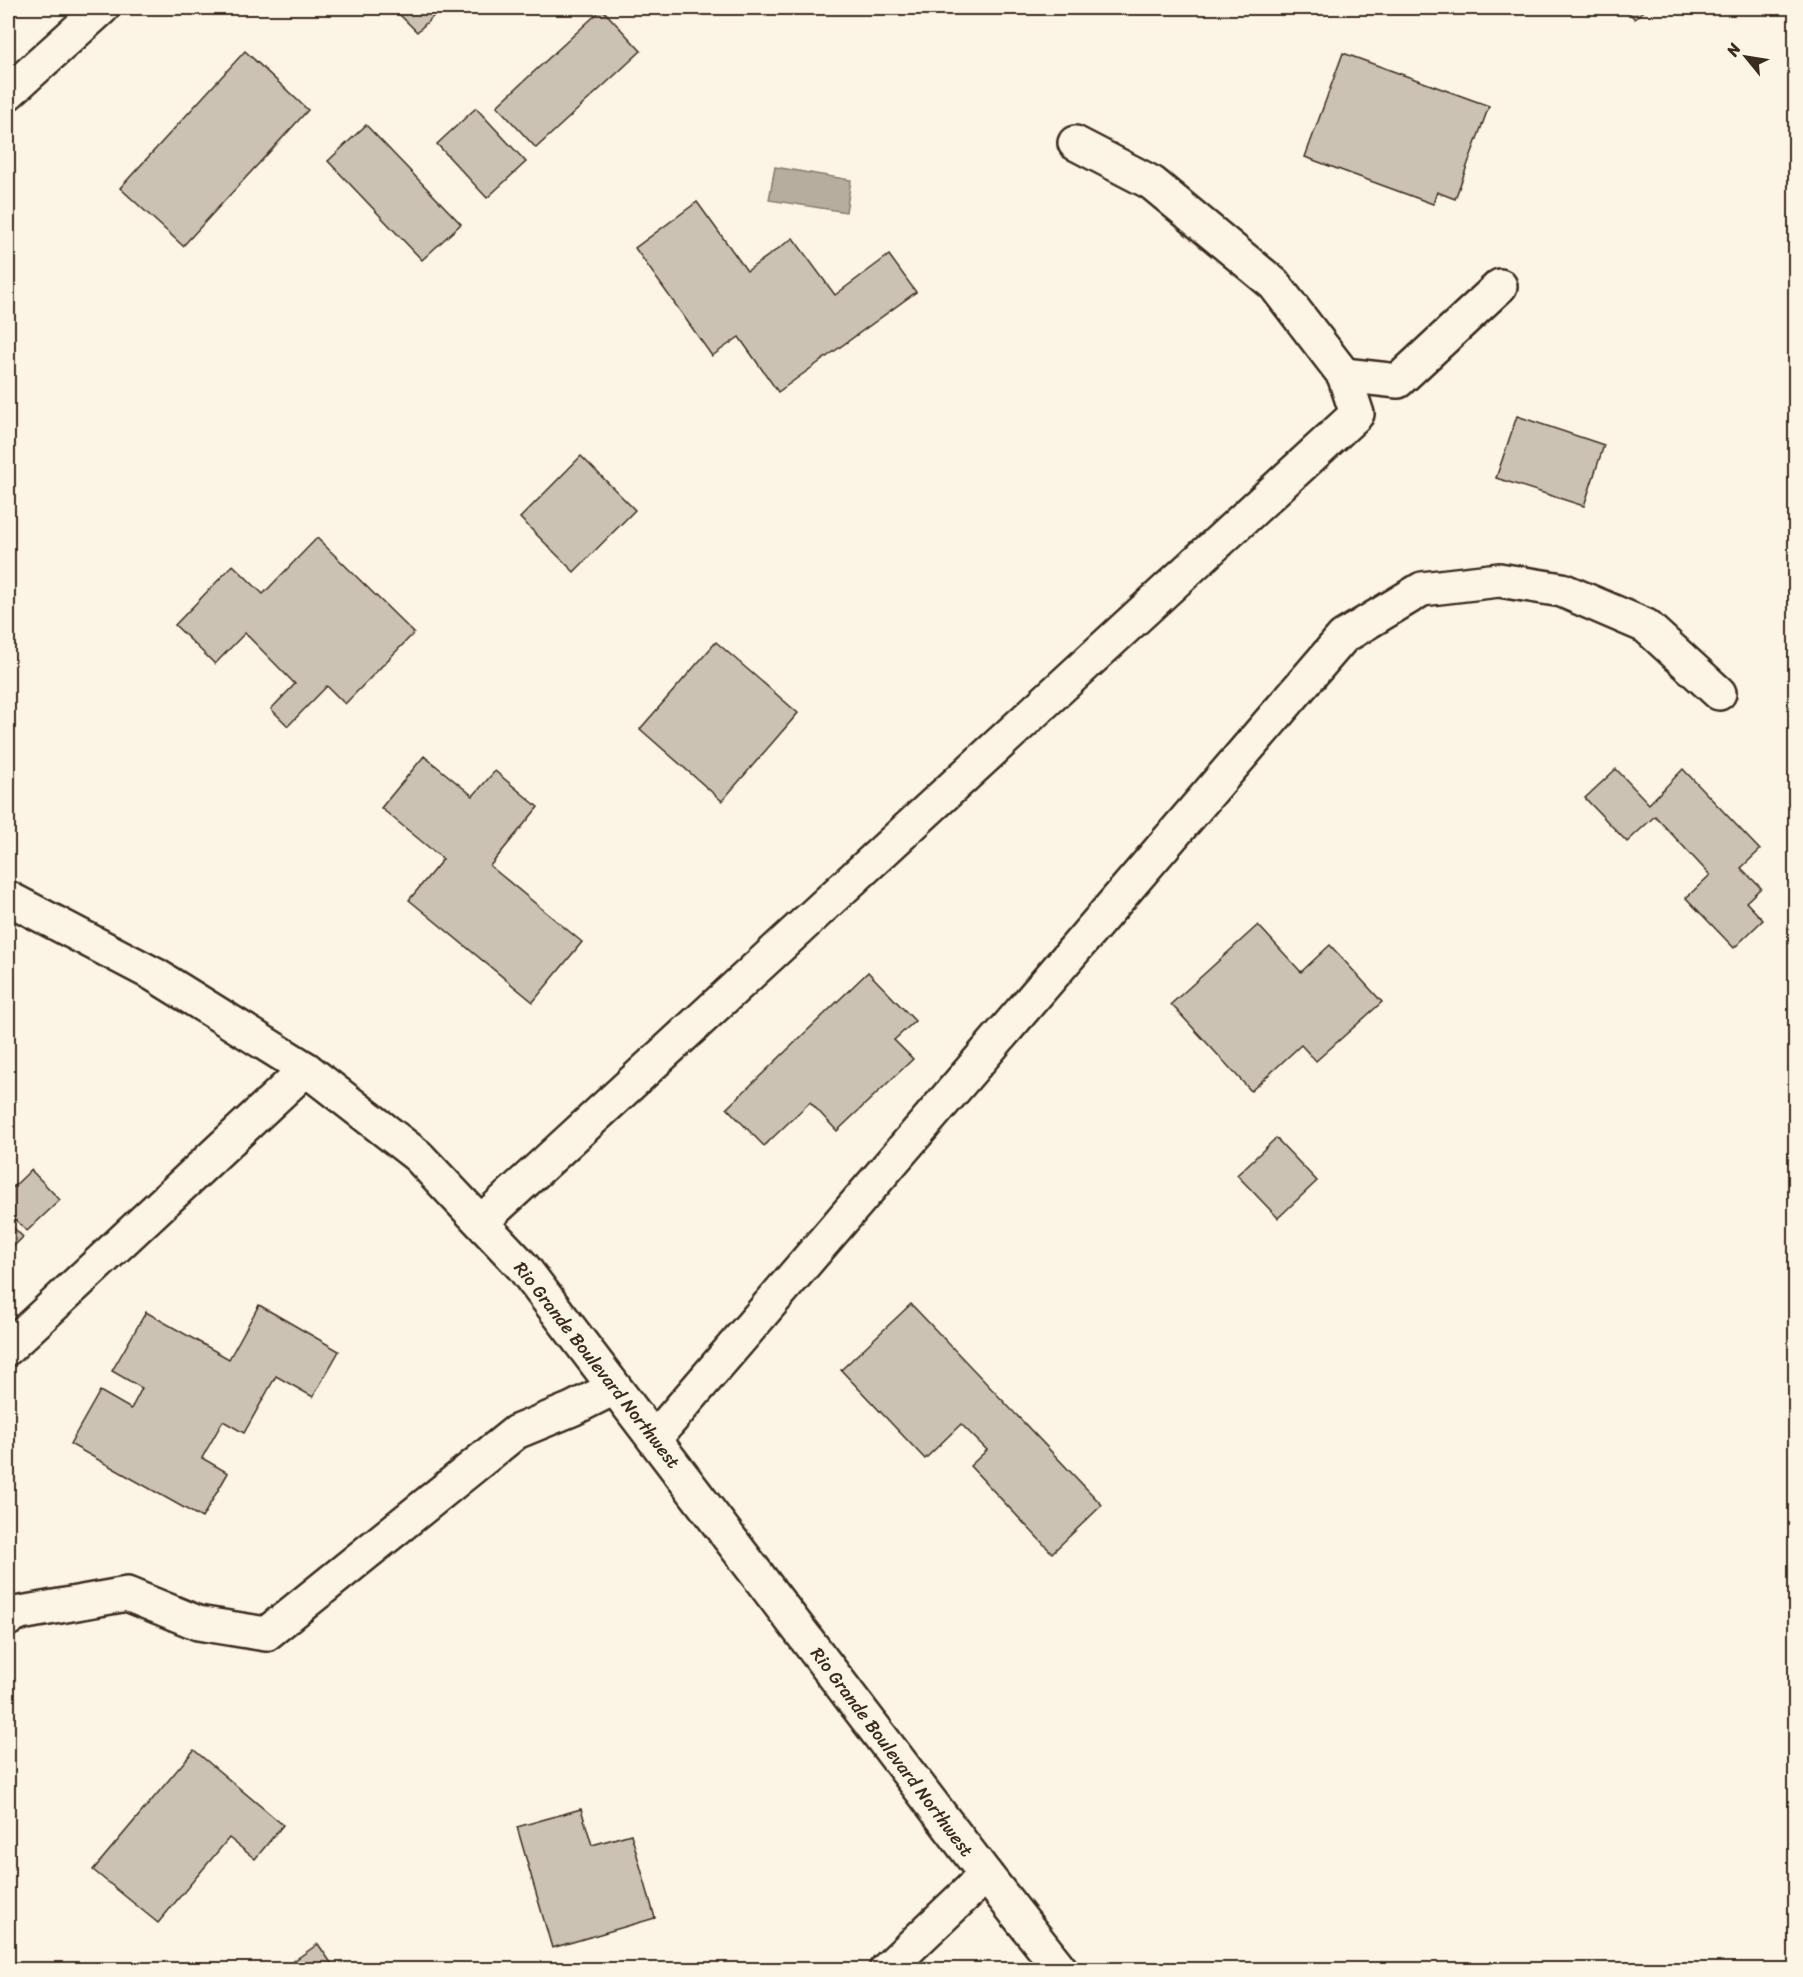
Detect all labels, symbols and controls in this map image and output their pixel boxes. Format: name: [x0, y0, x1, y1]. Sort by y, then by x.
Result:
north arrow: [1716, 27, 1776, 87]
text: N: [1718, 37, 1749, 63]
street label: Rio Grande Boulevard Northwest: [505, 1254, 689, 1476]
street label: Rio Grande Boulevard Northwest: [802, 1640, 982, 1864]

